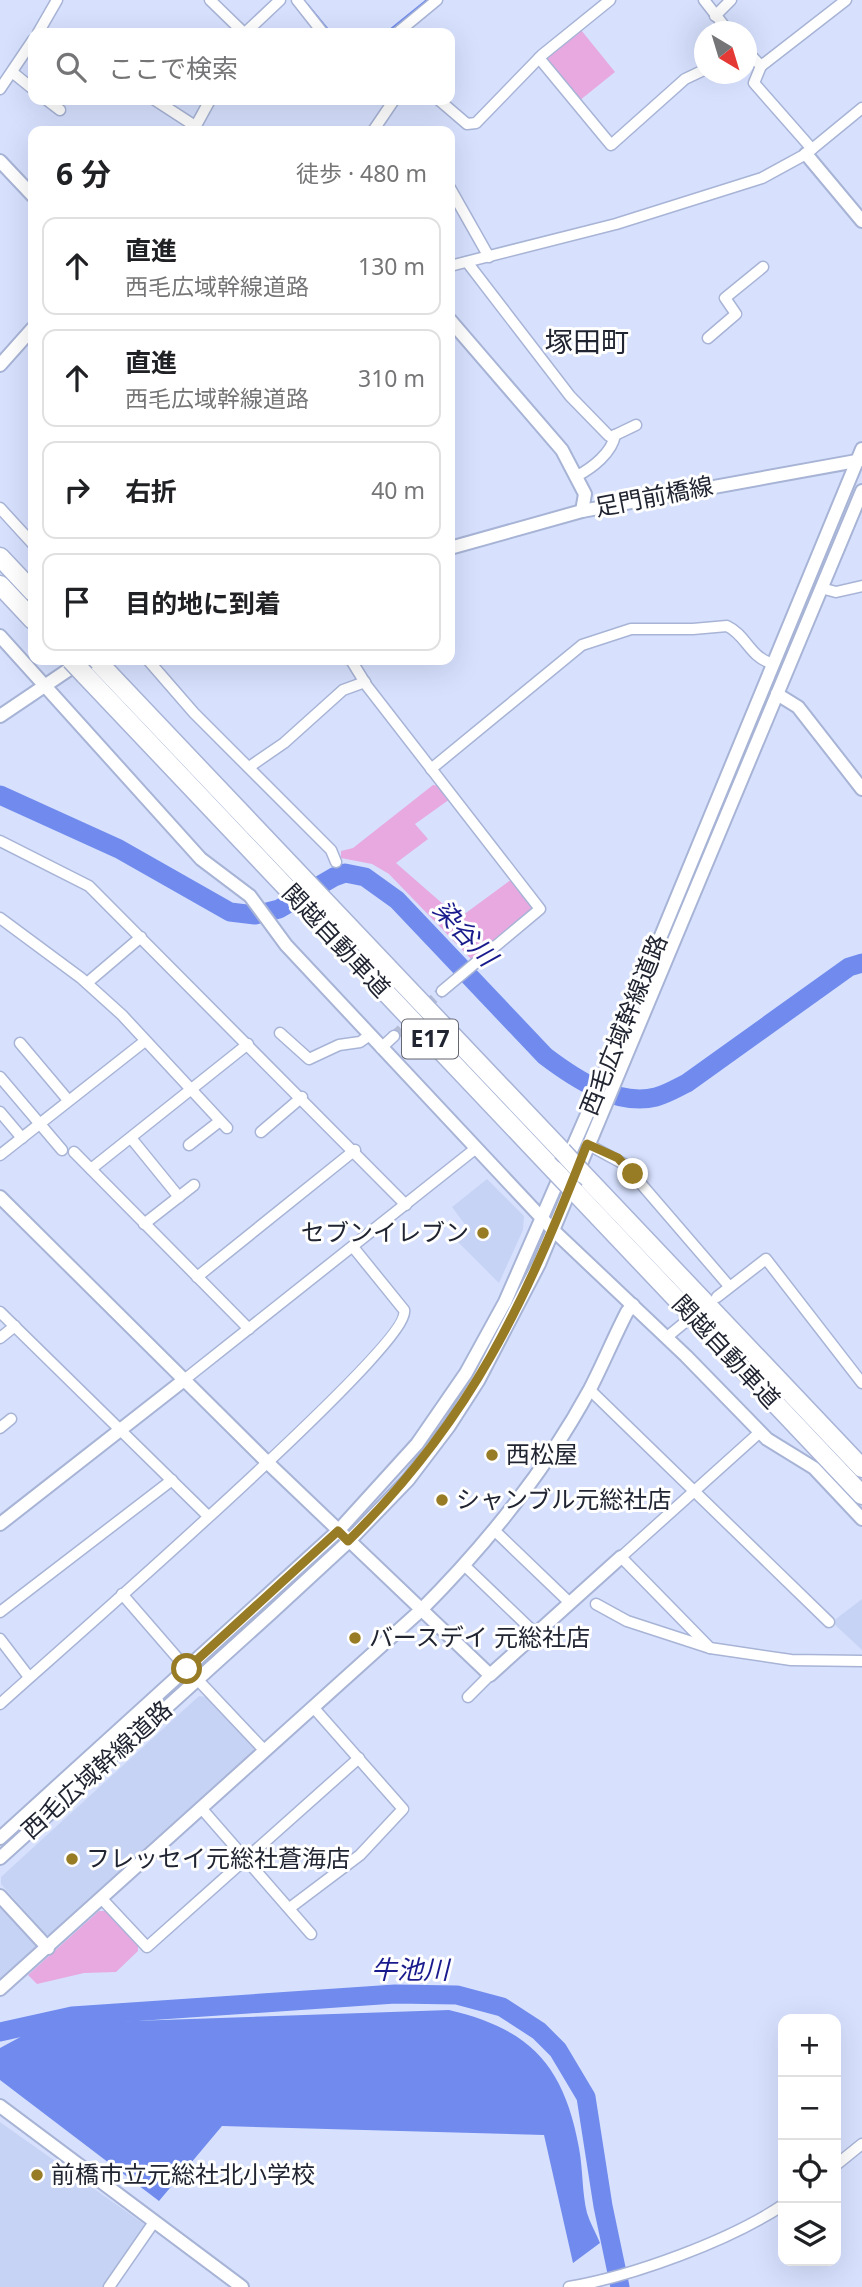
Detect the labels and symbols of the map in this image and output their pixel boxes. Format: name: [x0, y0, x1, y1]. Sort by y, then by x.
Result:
north arrow: [694, 21, 757, 84]
district label: 塚田町: [545, 322, 629, 360]
street label: 足門前橋線: [592, 468, 716, 523]
street label: 関越自動車道: [276, 876, 398, 1004]
water label: 染谷川: [426, 892, 508, 975]
street label: 西毛広域幹線道路: [571, 929, 674, 1120]
road number: E17: [402, 1020, 458, 1058]
route end: [617, 1158, 648, 1189]
place label: セブンイレブン: [301, 1215, 469, 1248]
marker: セブンイレブン: [475, 1225, 491, 1241]
street label: 関越自動車道: [666, 1287, 788, 1415]
place label: 西松屋: [506, 1437, 578, 1470]
marker: 西松屋: [484, 1447, 500, 1463]
place label: シャンブル元総社店: [456, 1482, 671, 1515]
marker: シャンブル元総社店: [434, 1492, 450, 1508]
place label: バースデイ 元総社店: [369, 1620, 590, 1653]
marker: バースデイ 元総社店: [347, 1630, 363, 1646]
route start: [171, 1653, 202, 1684]
street label: 西毛広域幹線道路: [14, 1692, 178, 1845]
place label: フレッセイ元総社蒼海店: [86, 1841, 350, 1874]
marker: フレッセイ元総社蒼海店: [64, 1851, 80, 1867]
water label: 牛池川: [371, 1951, 452, 1987]
place label: 前橋市立元総社北小学校: [51, 2157, 315, 2190]
marker: 前橋市立元総社北小学校: [29, 2167, 45, 2183]

